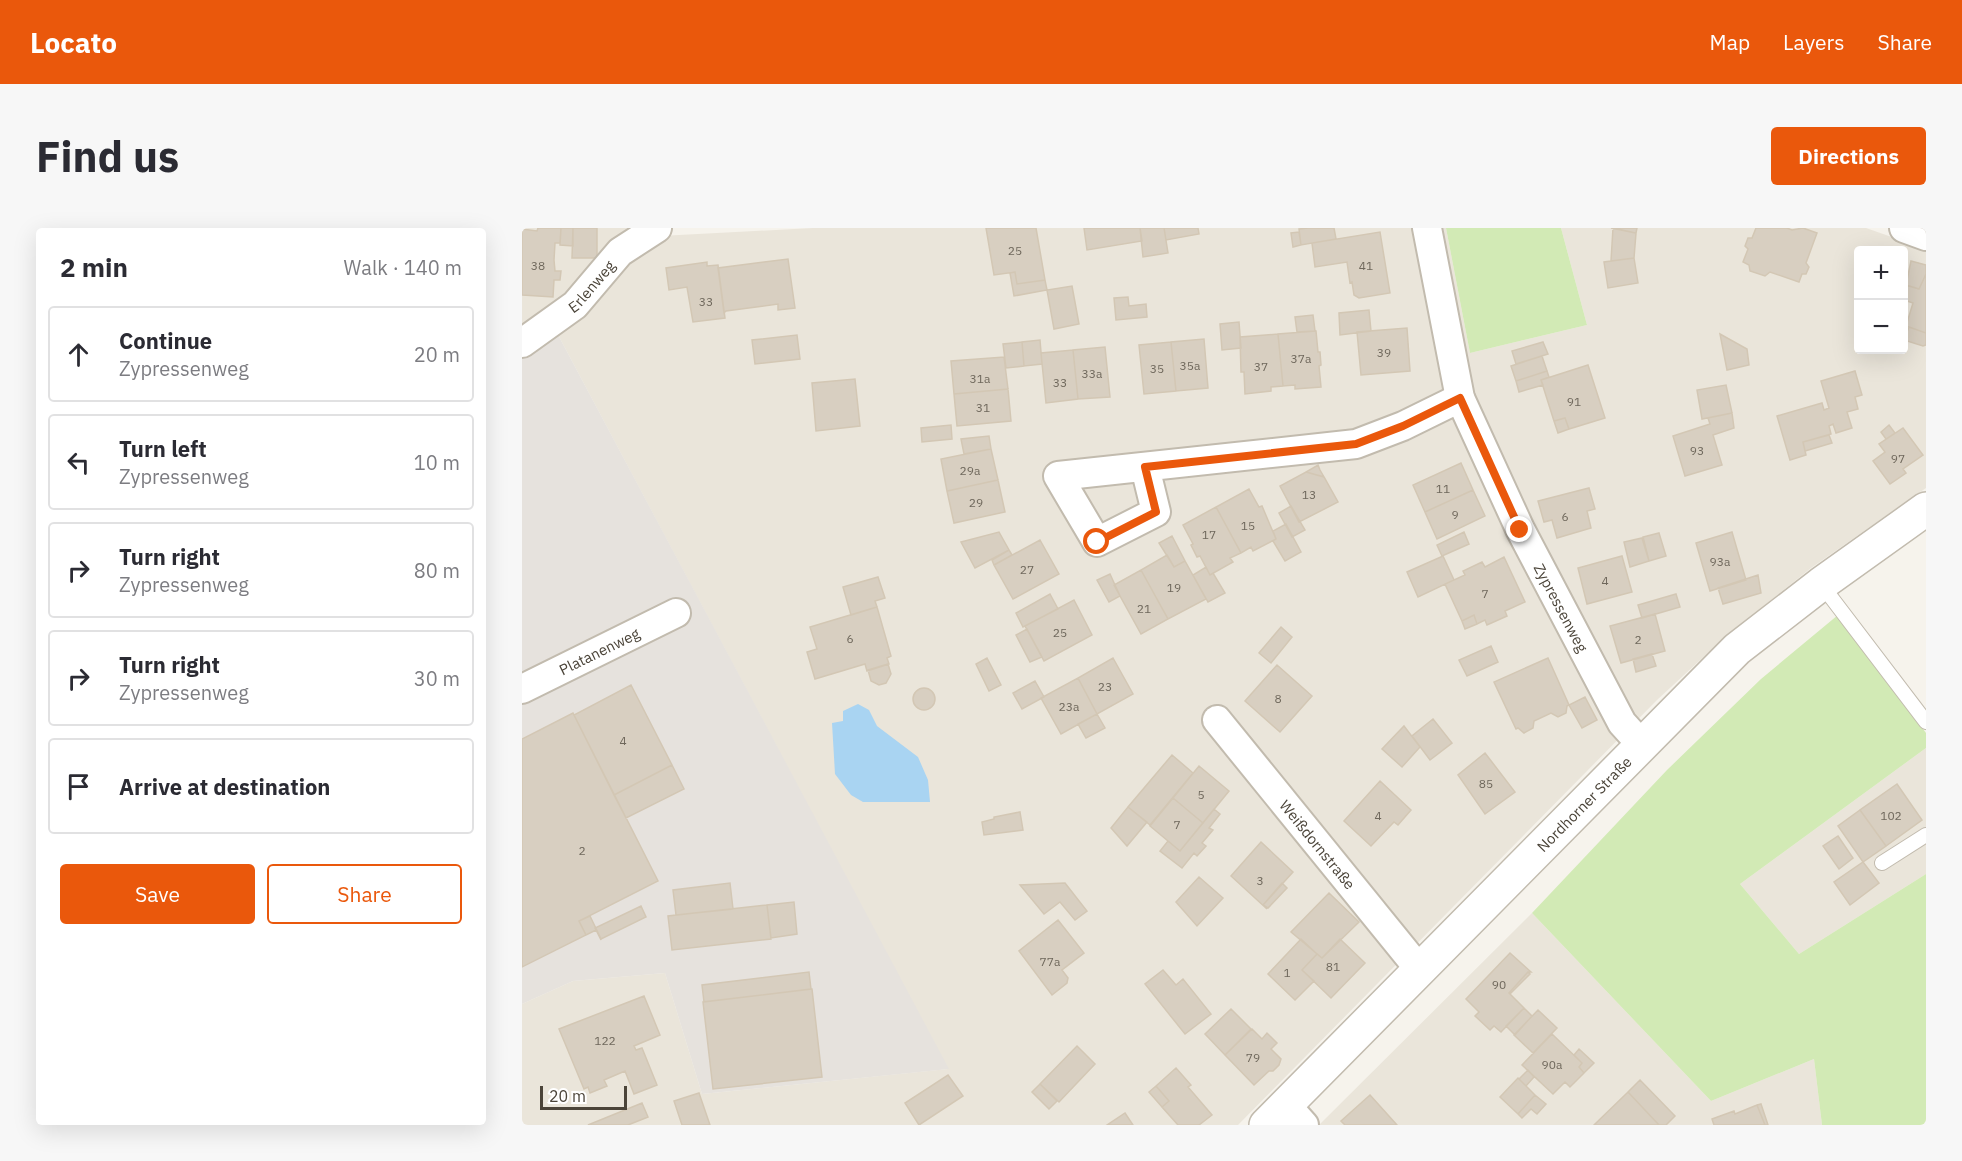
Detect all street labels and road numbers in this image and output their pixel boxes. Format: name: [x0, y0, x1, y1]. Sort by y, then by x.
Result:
street label: Erlenweg: [564, 256, 619, 317]
street label: Zypressenweg: [1530, 560, 1592, 655]
street label: Platanenweg: [556, 623, 643, 679]
street label: Nordhorner Straße: [1533, 752, 1635, 855]
street label: Weißdornstraße: [1276, 796, 1360, 893]

